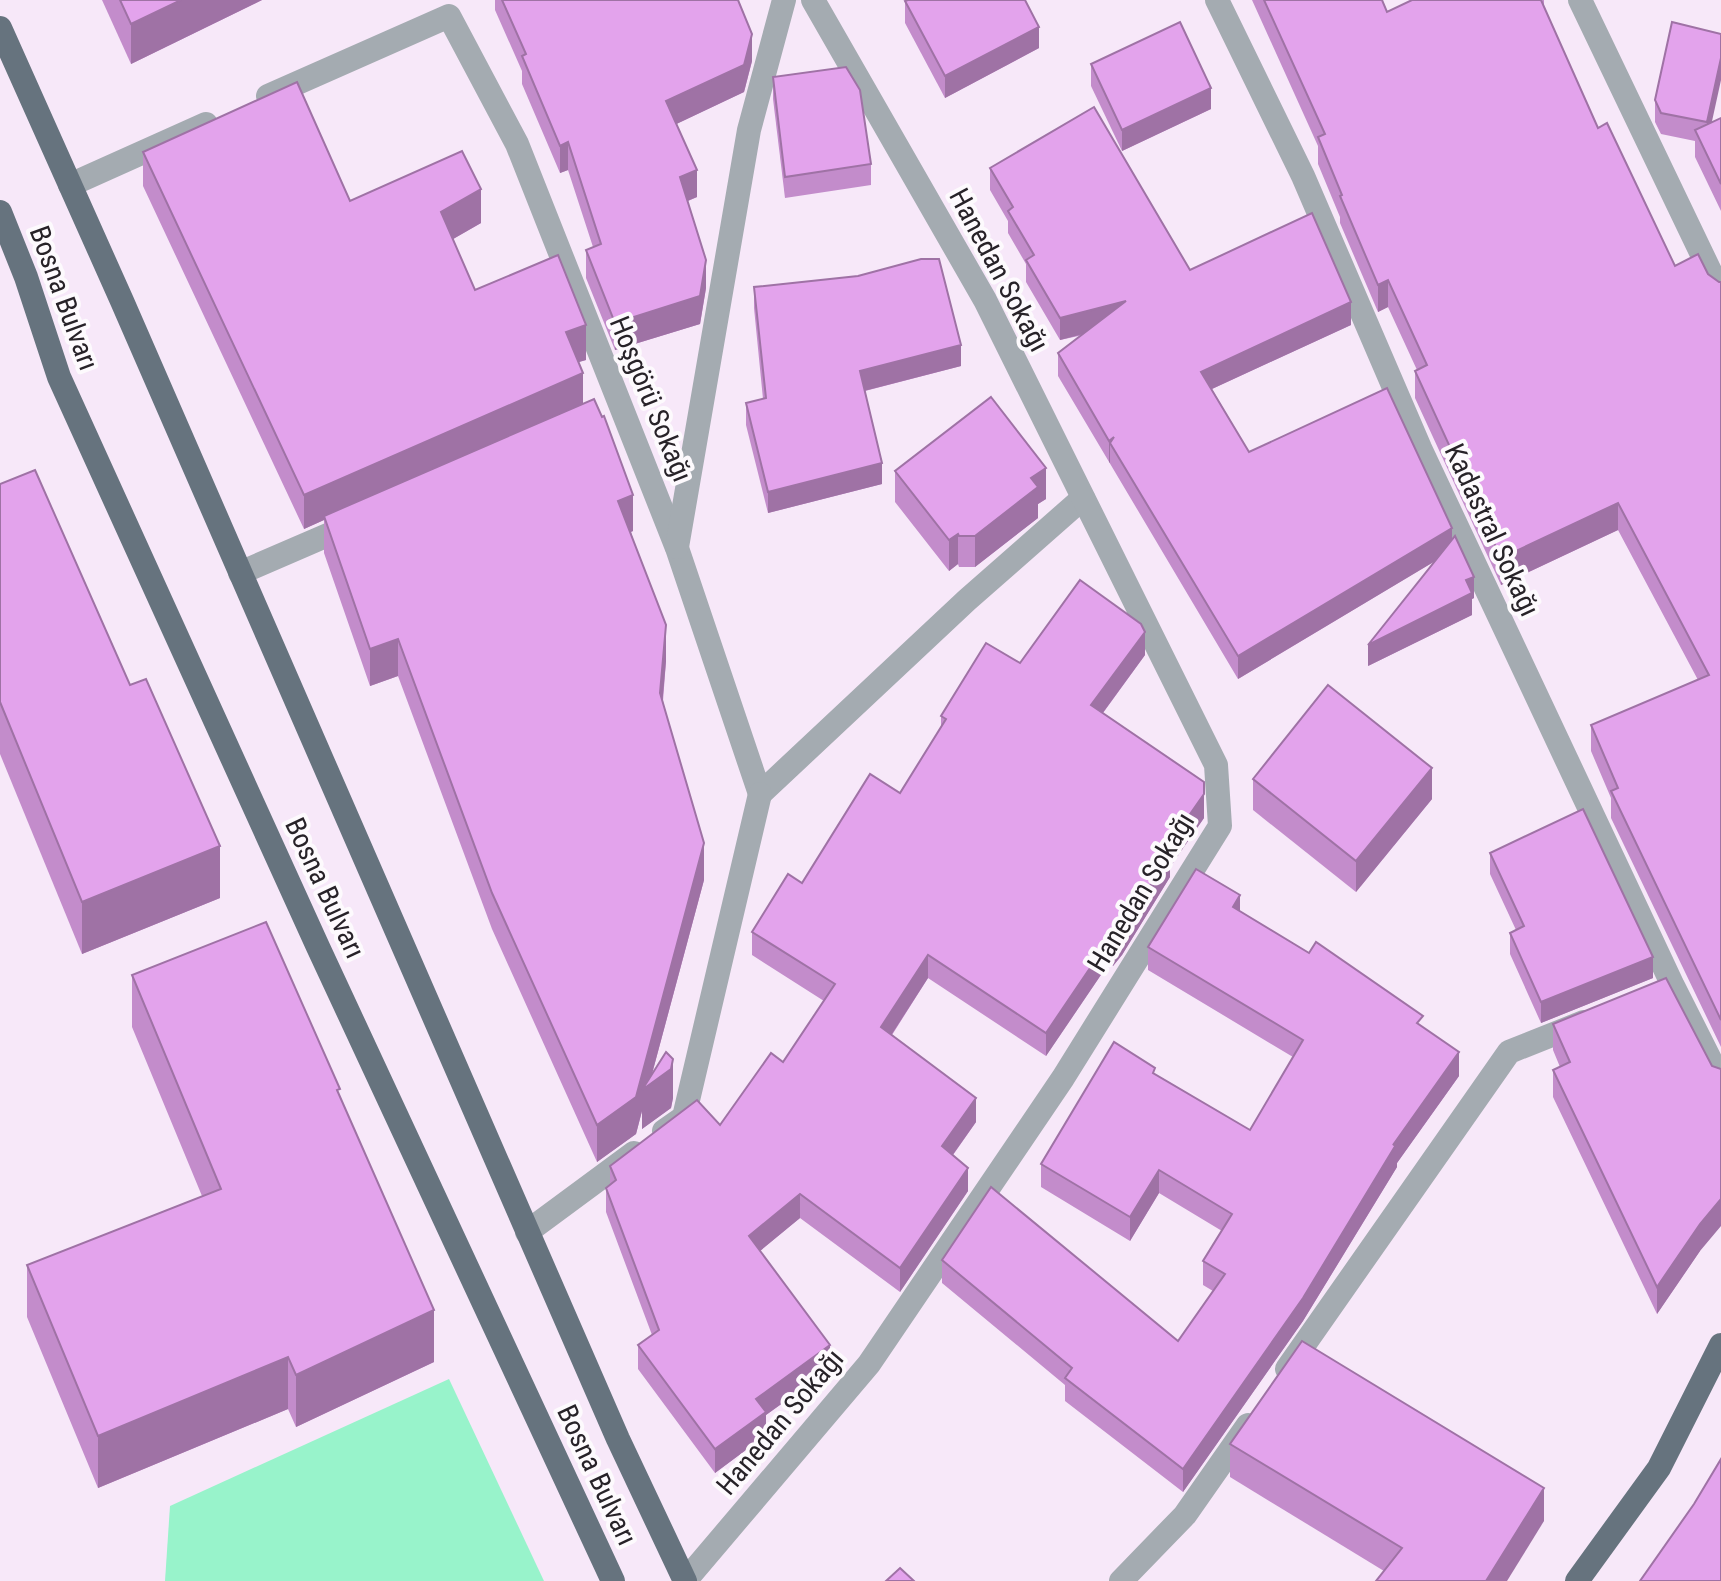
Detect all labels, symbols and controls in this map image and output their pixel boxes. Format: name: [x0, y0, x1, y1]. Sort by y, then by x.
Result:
street label: Hanedan Sokağı: [942, 183, 1056, 357]
street label: Bosna Bulvarı: [23, 221, 105, 375]
street label: Hoşgörü Sokağı: [603, 311, 699, 487]
street label: Kadastral Sokağı: [1438, 439, 1546, 621]
street label: Hanedan Sokağı: [1081, 806, 1201, 978]
street label: Bosna Bulvarı: [278, 813, 372, 963]
street label: Hanedan Sokağı: [710, 1343, 850, 1501]
street label: Bosna Bulvarı: [550, 1400, 644, 1550]

